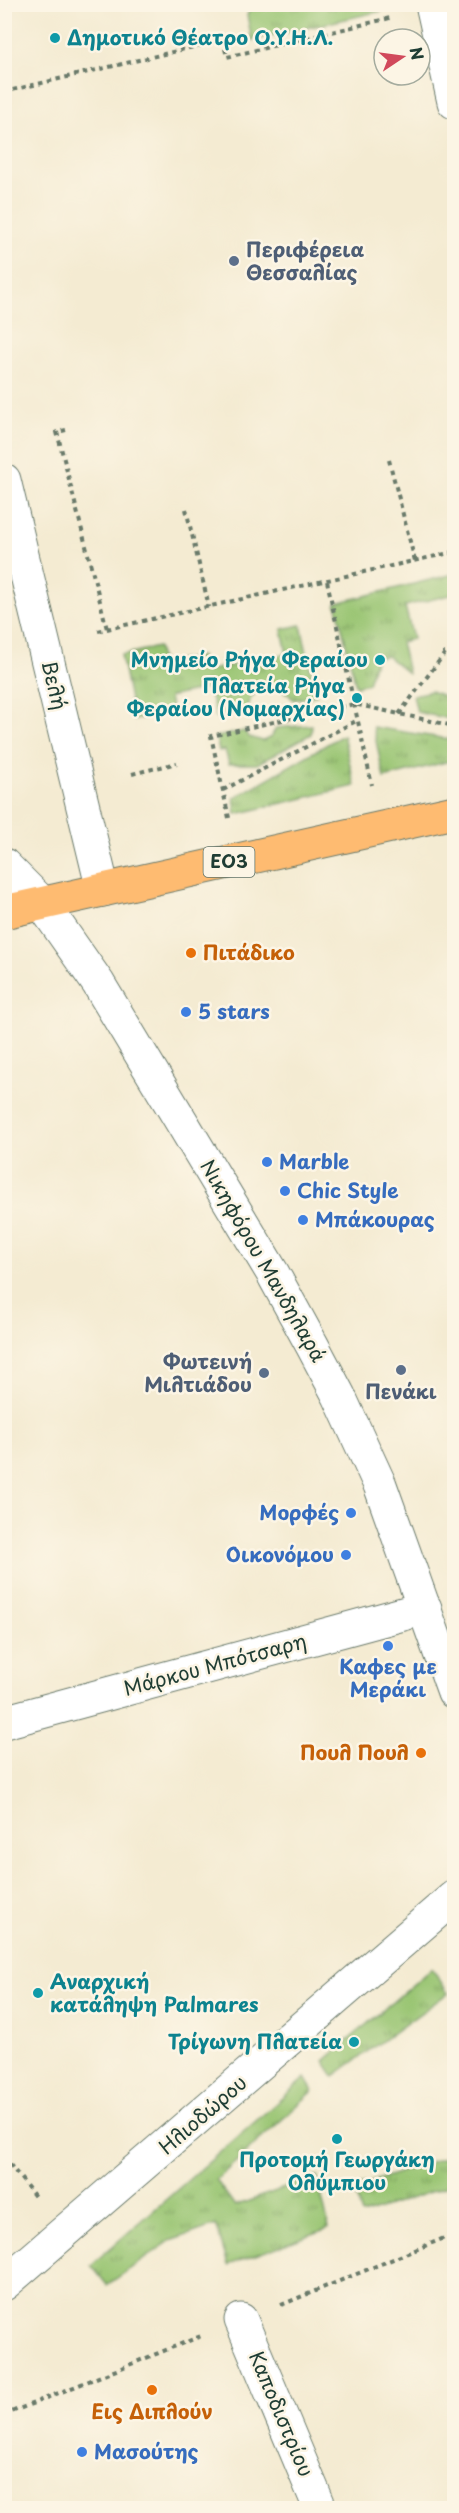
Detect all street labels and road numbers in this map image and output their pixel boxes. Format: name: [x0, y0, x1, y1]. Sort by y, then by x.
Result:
street label: Βελή: [34, 657, 76, 713]
road number: ΕΟ3: [204, 847, 254, 877]
street label: Νικηφόρου Μανδηλαρά: [193, 1154, 334, 1367]
street label: Μάρκου Μπότσαρη: [120, 1625, 309, 1703]
street label: Ηλιοδώρου: [152, 2068, 253, 2161]
street label: Καποδιστρίου: [242, 2346, 322, 2481]

